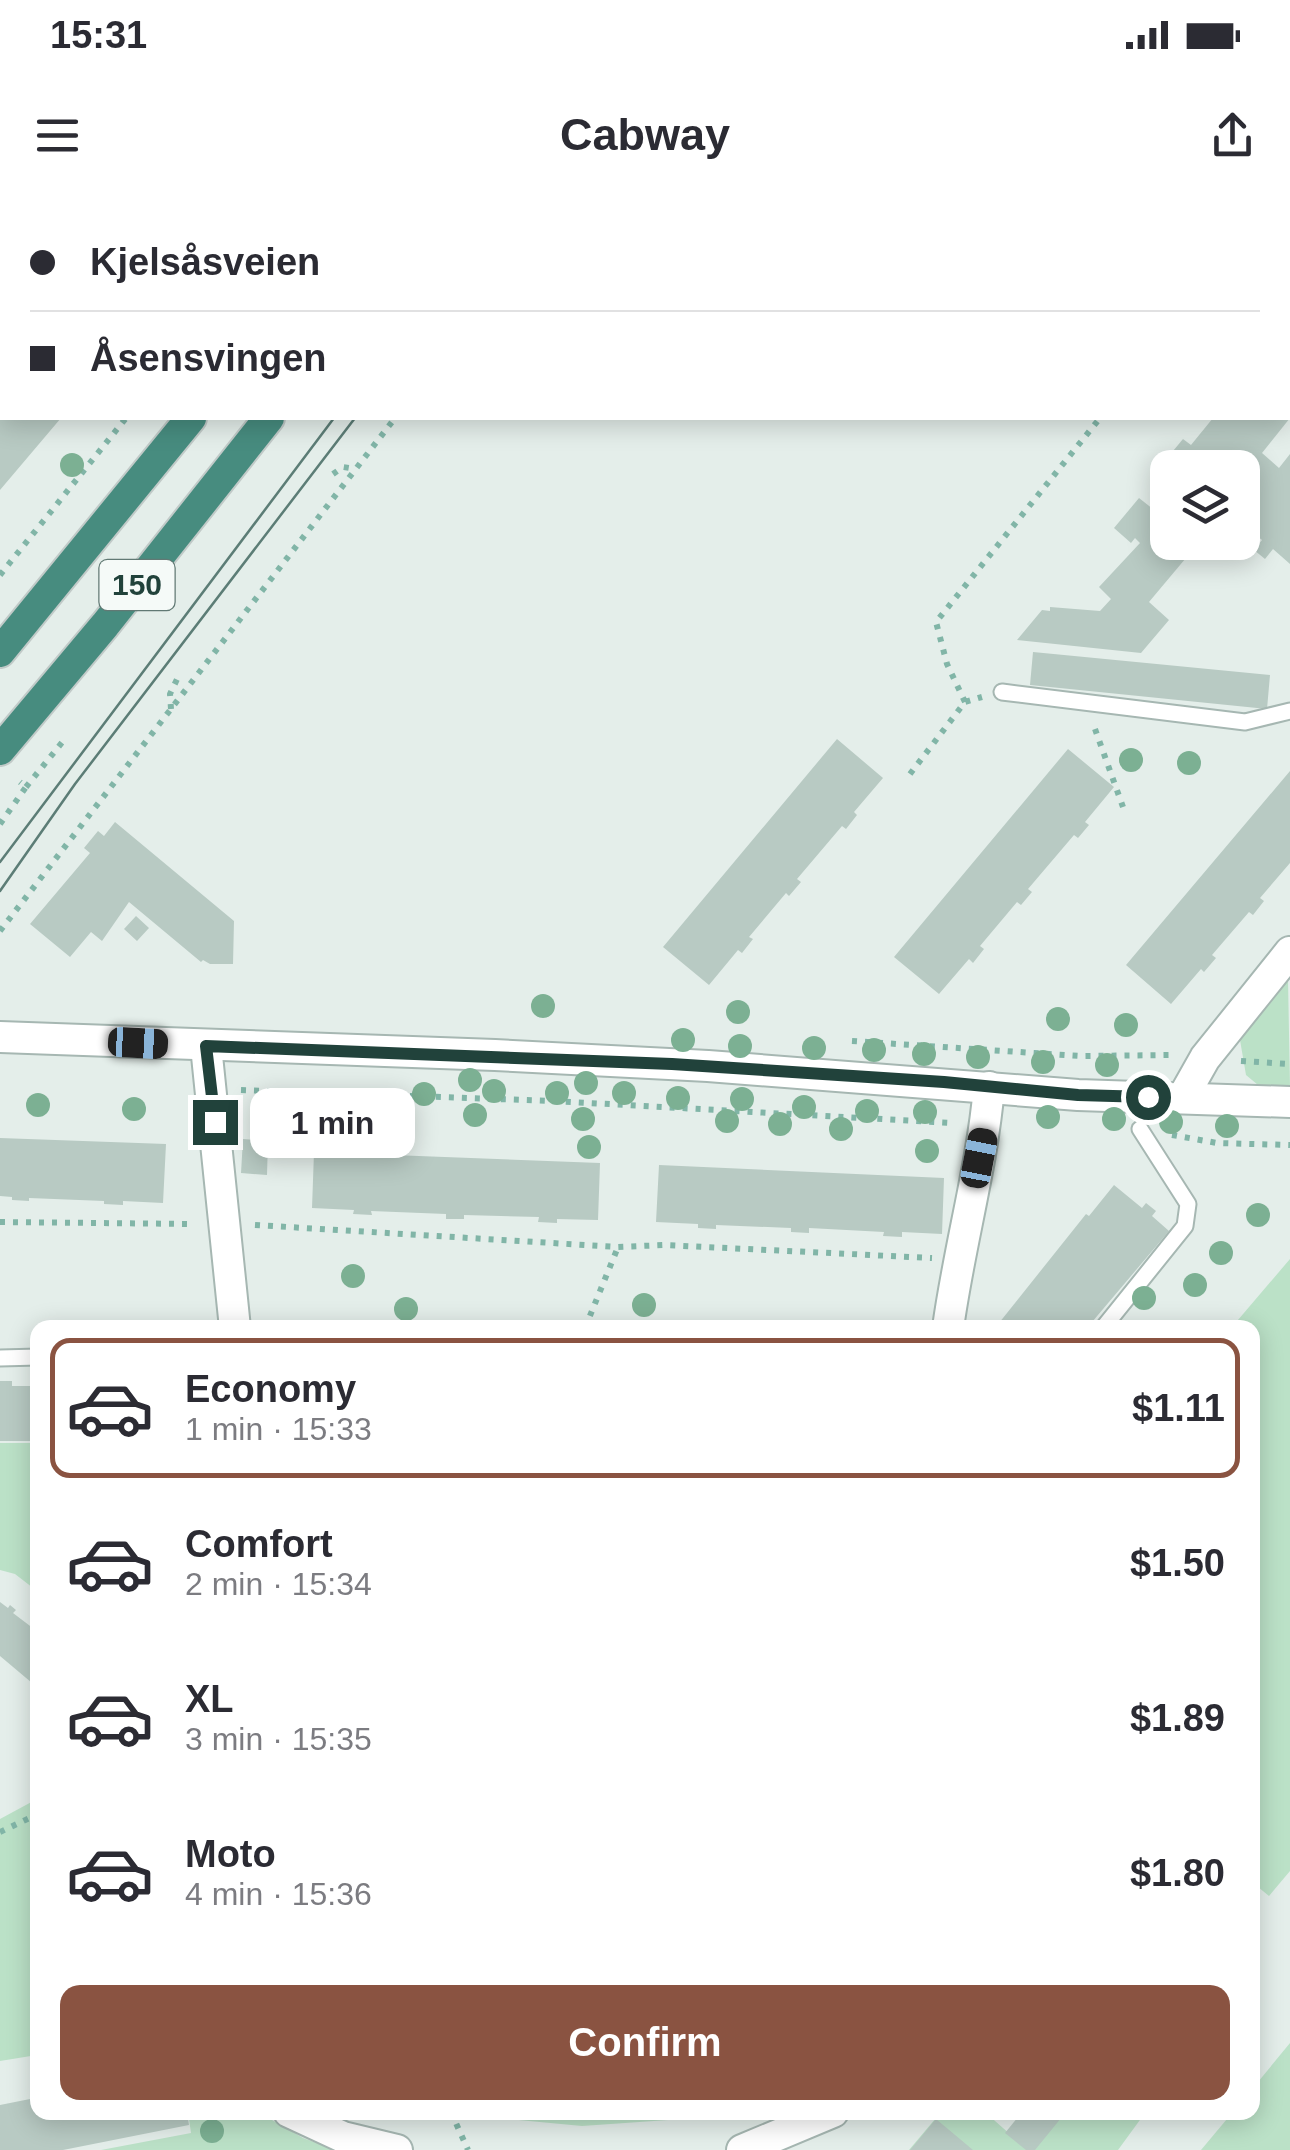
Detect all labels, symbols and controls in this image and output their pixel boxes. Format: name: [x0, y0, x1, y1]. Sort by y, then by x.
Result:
text: 15:31: [50, 14, 147, 56]
icon: menu: [30, 108, 85, 163]
icon: share: [1205, 108, 1260, 163]
text: Cabway: [560, 109, 730, 160]
text: Kjelsåsveien: [90, 241, 320, 283]
text: Åsensvingen: [90, 337, 327, 379]
map controls: [1150, 450, 1260, 560]
button: layers: [1150, 450, 1260, 560]
road number: 150: [100, 560, 174, 610]
car: [107, 1026, 169, 1060]
route start: [1126, 1075, 1171, 1120]
callout: 1 min: [250, 1087, 415, 1157]
route end: [193, 1100, 238, 1145]
text: 1 min: [291, 1105, 374, 1141]
car: [959, 1126, 999, 1190]
icon: car: [65, 1363, 155, 1453]
text: Economy: [185, 1368, 356, 1410]
text: $1.11: [1132, 1387, 1225, 1429]
text: 1 min · 15:33: [185, 1411, 372, 1447]
icon: car: [65, 1518, 155, 1608]
text: Comfort: [185, 1523, 333, 1565]
text: $1.50: [1130, 1542, 1225, 1584]
text: 2 min · 15:34: [185, 1566, 372, 1602]
icon: car: [65, 1673, 155, 1763]
text: XL: [185, 1678, 234, 1720]
text: $1.89: [1130, 1697, 1225, 1739]
text: 3 min · 15:35: [185, 1721, 372, 1757]
icon: car: [65, 1828, 155, 1918]
text: Moto: [185, 1833, 276, 1875]
text: $1.80: [1130, 1852, 1225, 1894]
text: 4 min · 15:36: [185, 1876, 372, 1912]
button: Confirm: [60, 1985, 1230, 2100]

